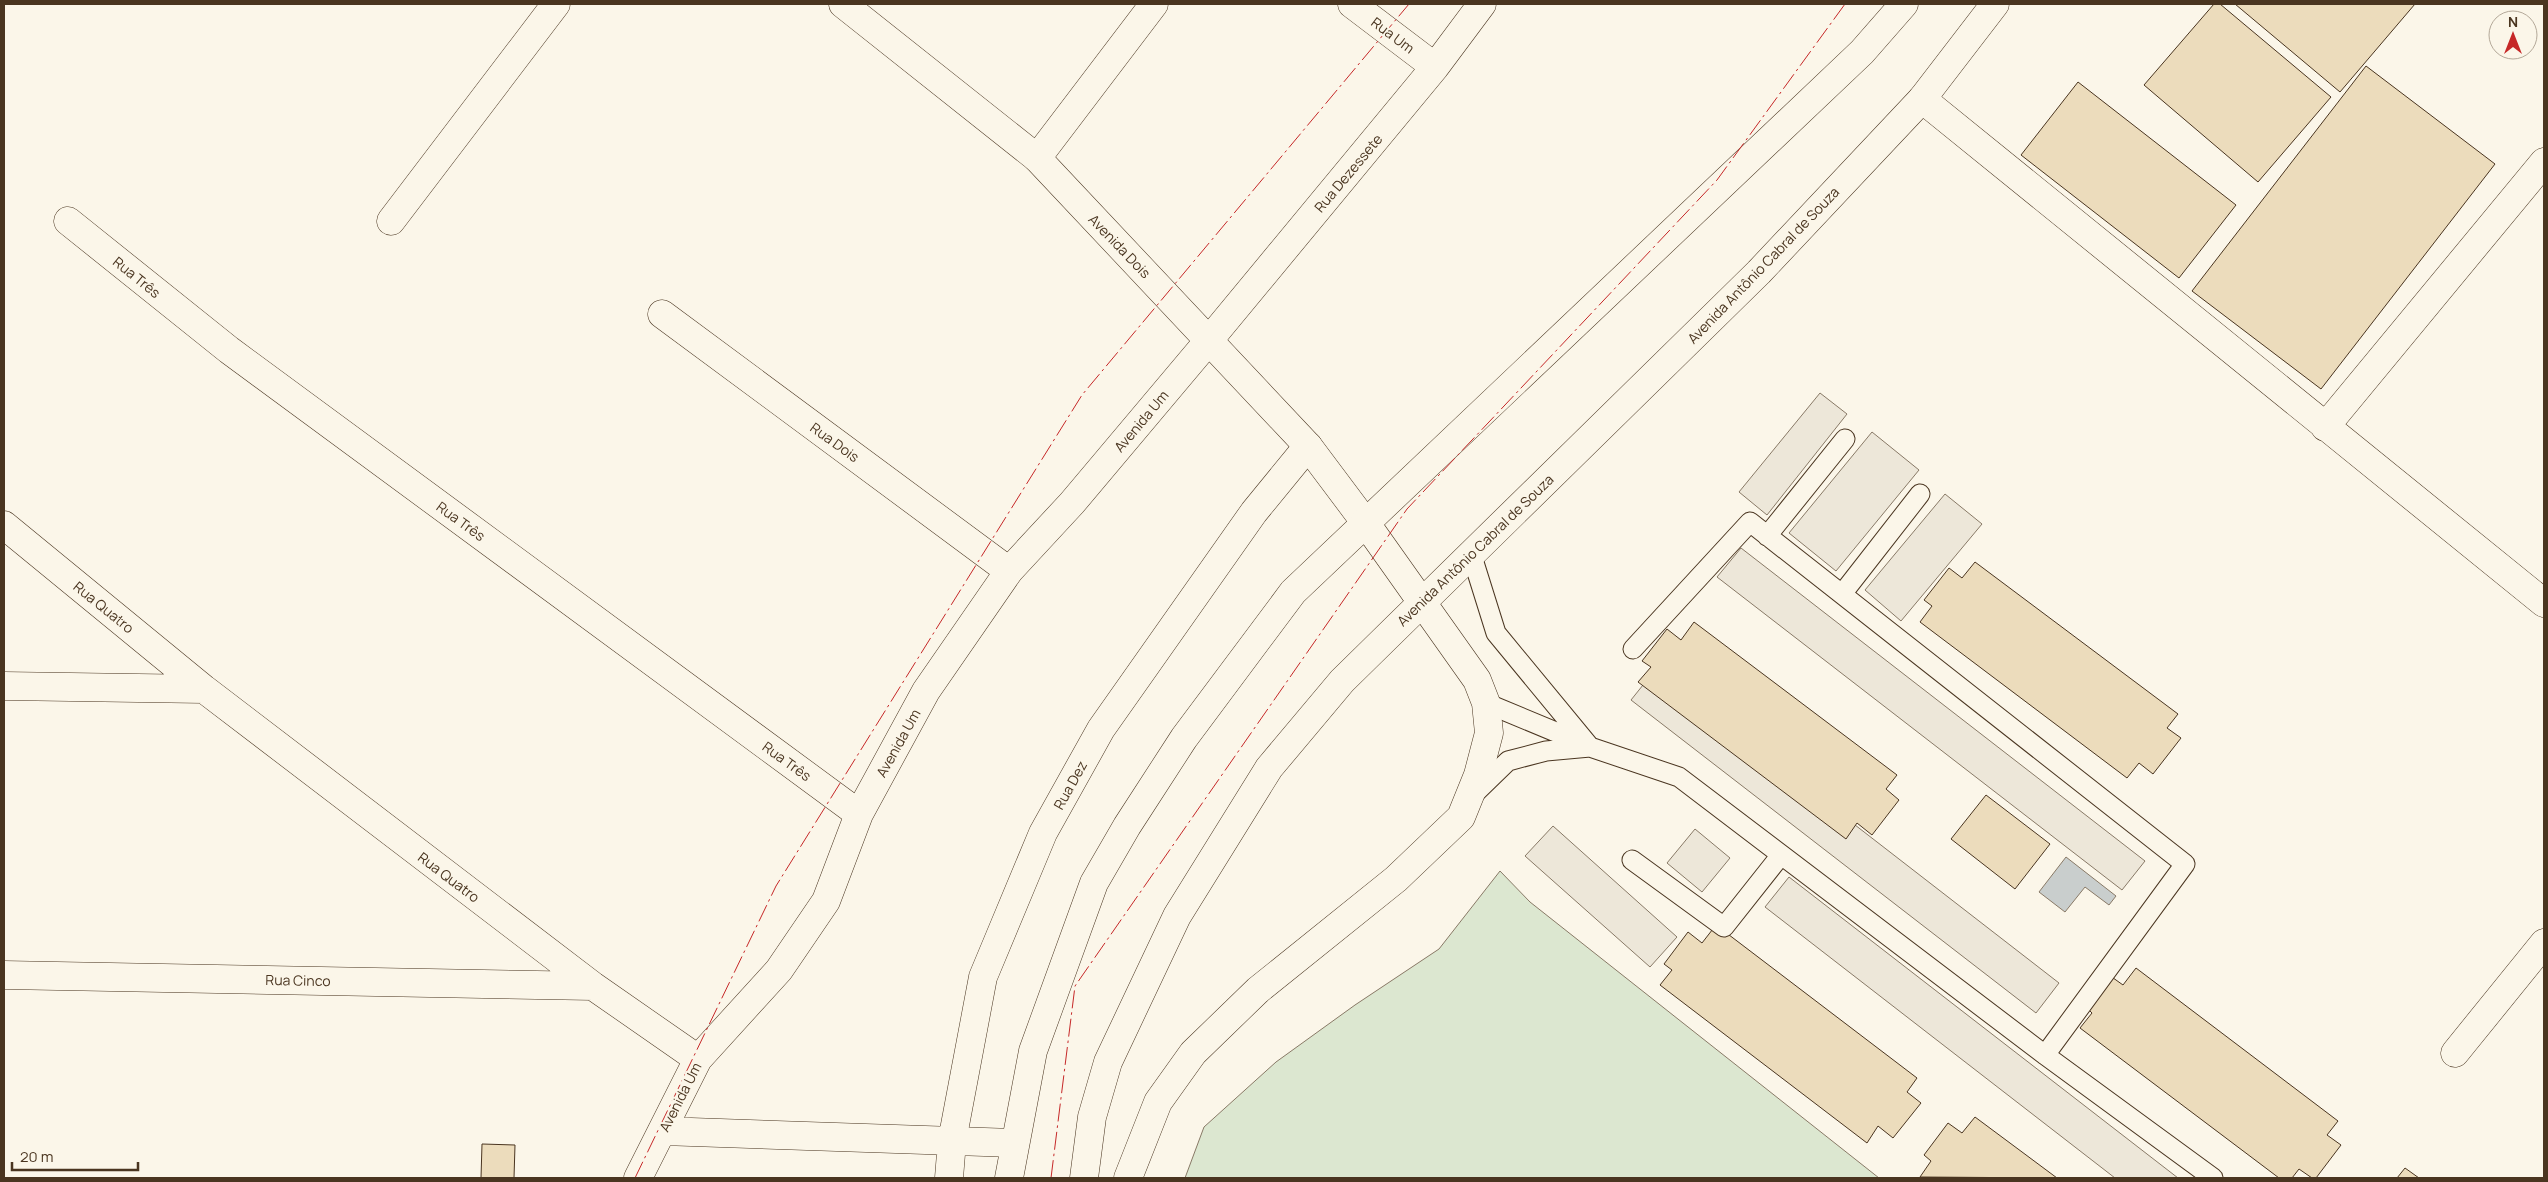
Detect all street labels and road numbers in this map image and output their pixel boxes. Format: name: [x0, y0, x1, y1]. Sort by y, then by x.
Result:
street label: Rua Um: [1368, 13, 1419, 58]
street label: Rua Dezessete: [1310, 130, 1386, 216]
street label: Avenida Antônio Cabral de Souza: [1683, 183, 1843, 347]
street label: Avenida Dois: [1085, 210, 1155, 282]
street label: Rua Três: [109, 252, 165, 302]
street label: Avenida Um: [1110, 386, 1173, 456]
street label: Rua Dois: [807, 418, 863, 466]
street label: Avenida Antônio Cabral de Souza: [1393, 470, 1557, 630]
street label: Rua Três: [433, 497, 489, 545]
street label: Rua Quatro: [70, 577, 138, 637]
street label: Avenida Um: [871, 705, 925, 781]
street label: Rua Três: [759, 737, 815, 785]
street label: Rua Dez: [1049, 757, 1091, 813]
street label: Rua Quatro: [414, 848, 484, 906]
street label: Rua Cinco: [265, 970, 331, 990]
street label: Avenida Um: [654, 1059, 706, 1135]

